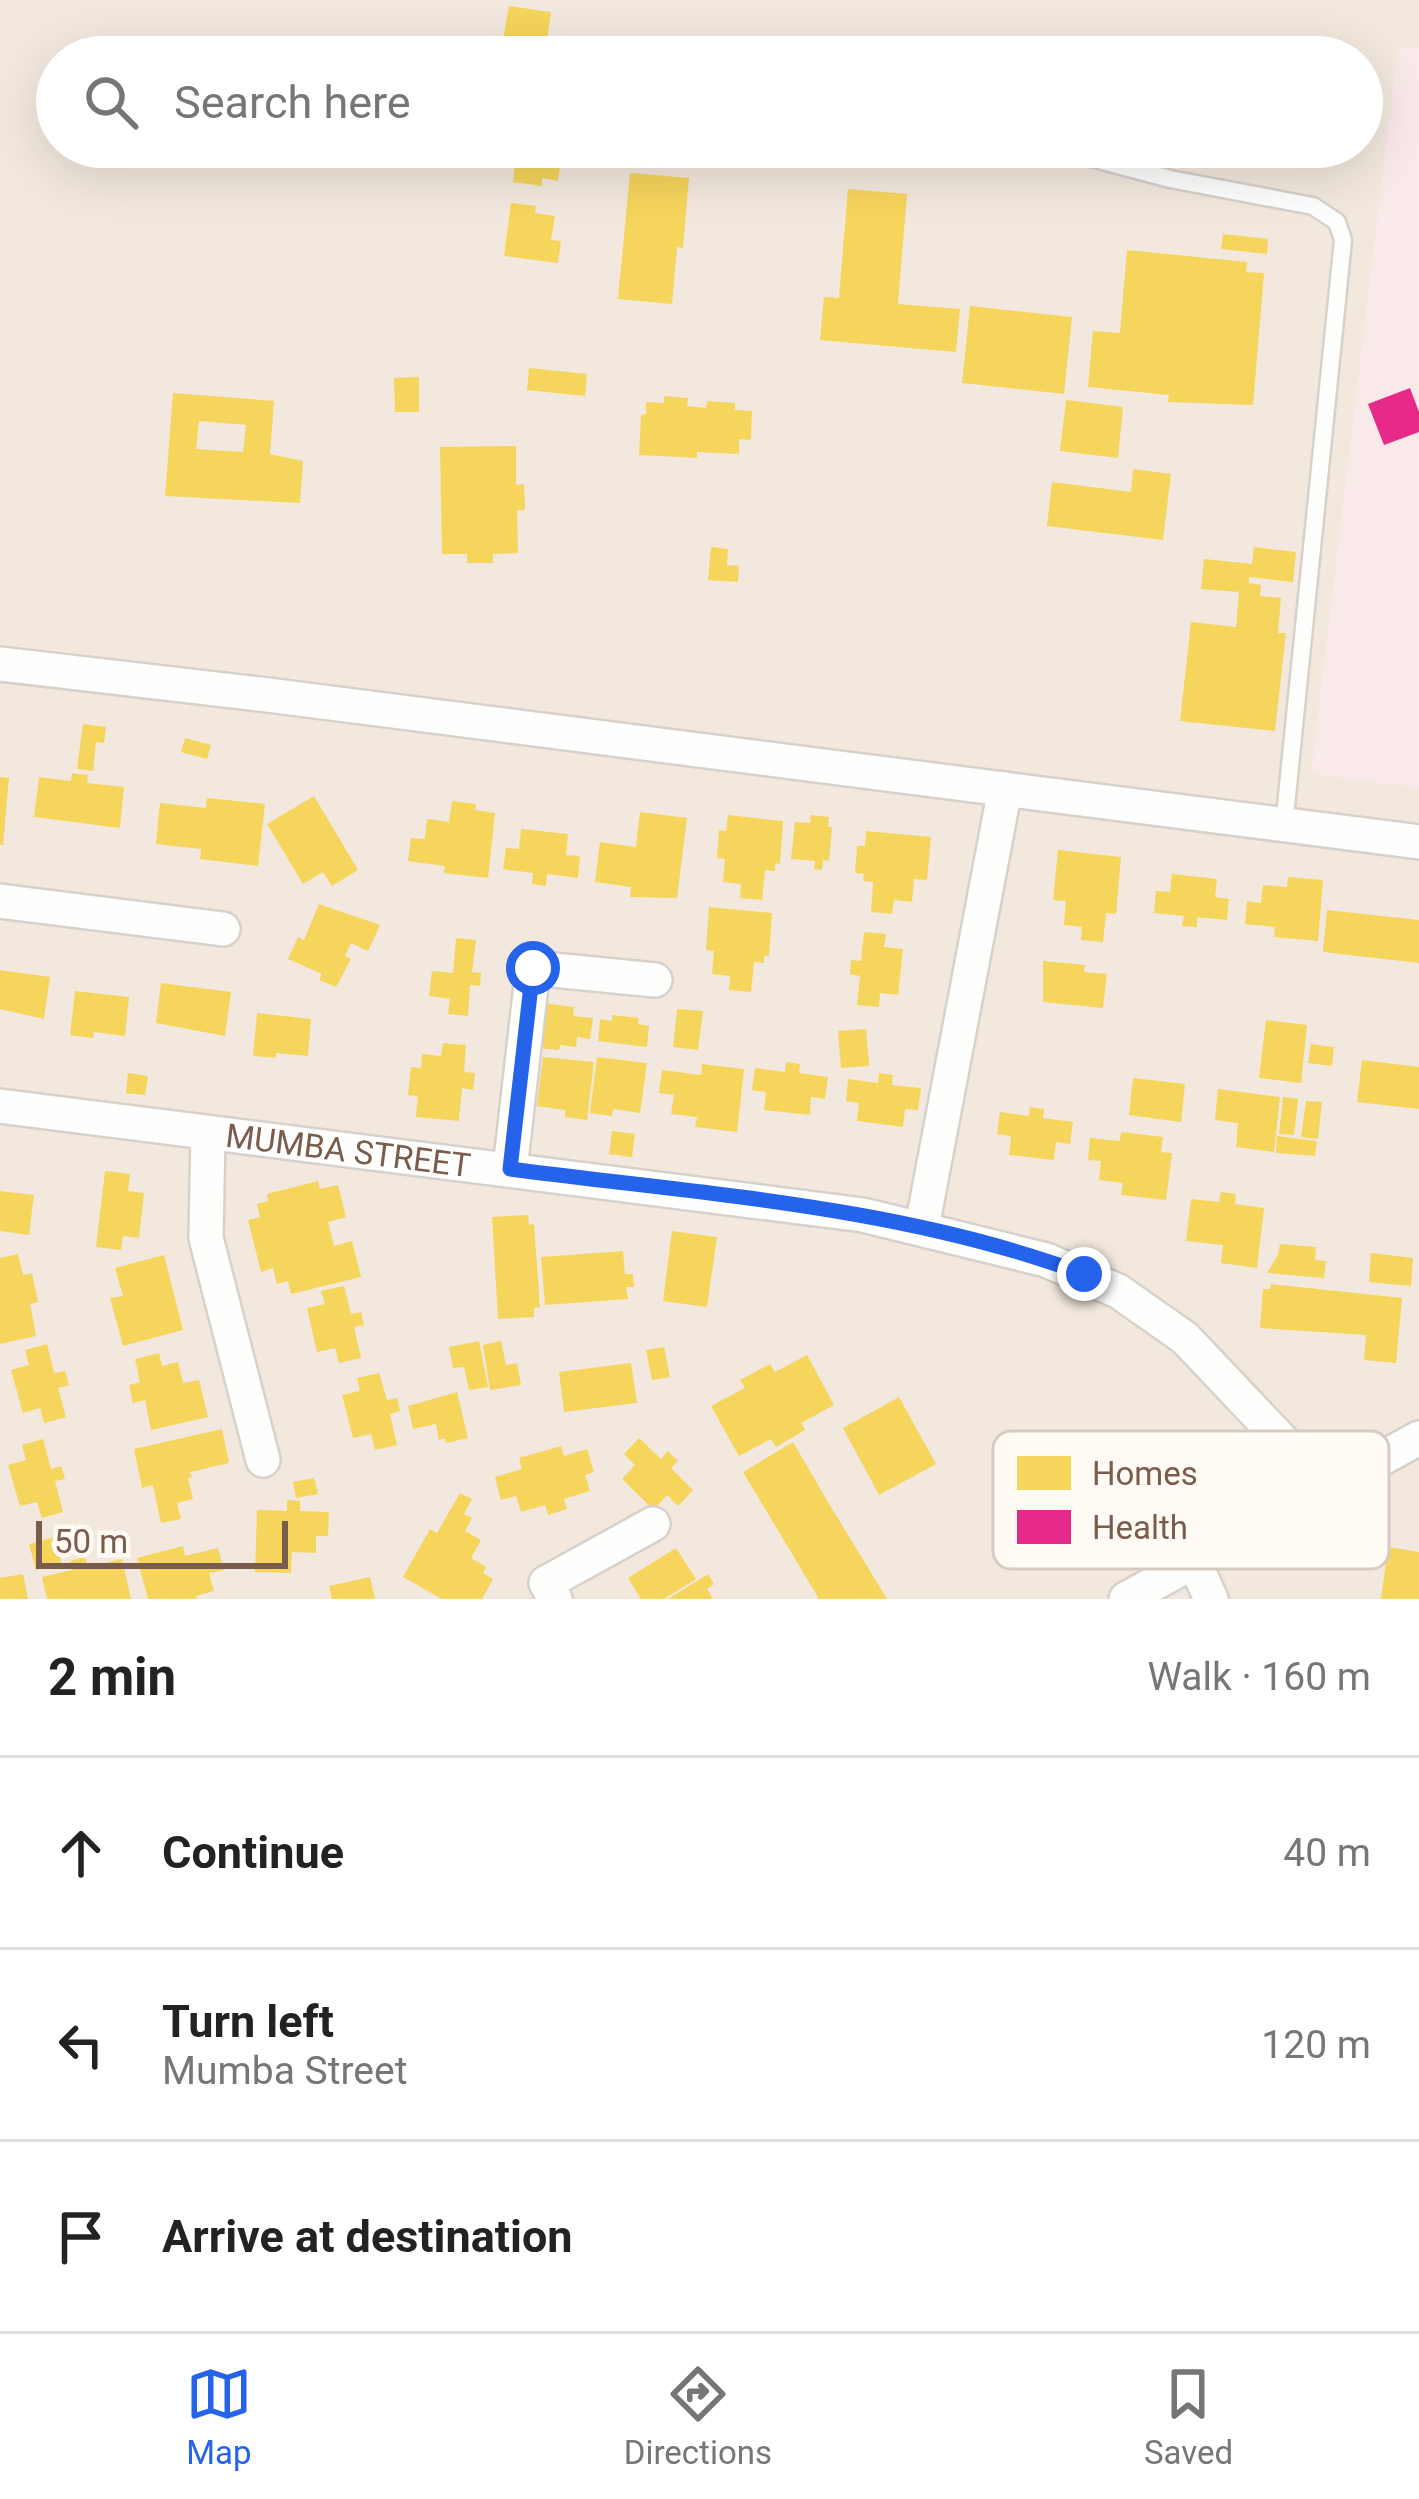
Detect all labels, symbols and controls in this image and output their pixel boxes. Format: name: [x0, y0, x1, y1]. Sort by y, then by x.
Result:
search box: [36, 36, 1383, 168]
icon: search: [78, 69, 144, 135]
text: Search here: [174, 76, 411, 129]
route start: [506, 941, 560, 995]
street label: MUMBA STREET: [223, 1116, 473, 1185]
route end: [1057, 1247, 1111, 1301]
legend: [993, 1431, 1389, 1569]
text: Homes: [1092, 1454, 1198, 1493]
text: Health: [1092, 1508, 1188, 1547]
scale bar: [36, 1515, 288, 1568]
text: 50 m: [54, 1522, 128, 1561]
text: 2 min: [48, 1648, 176, 1707]
text: Walk · 160 m: [1147, 1654, 1371, 1700]
icon: ahead: [48, 1820, 114, 1886]
text: Continue: [162, 1826, 344, 1879]
text: 40 m: [1283, 1830, 1371, 1876]
text: Turn left: [162, 1995, 334, 2048]
icon: left: [48, 2012, 114, 2078]
text: 120 m: [1261, 2022, 1371, 2068]
text: Mumba Street: [162, 2048, 407, 2094]
icon: arrive: [48, 2204, 114, 2270]
text: Arrive at destination: [162, 2210, 573, 2263]
tab: Map: [186, 2361, 252, 2472]
tab: Directions: [624, 2361, 772, 2472]
tab: Saved: [1144, 2361, 1233, 2472]

